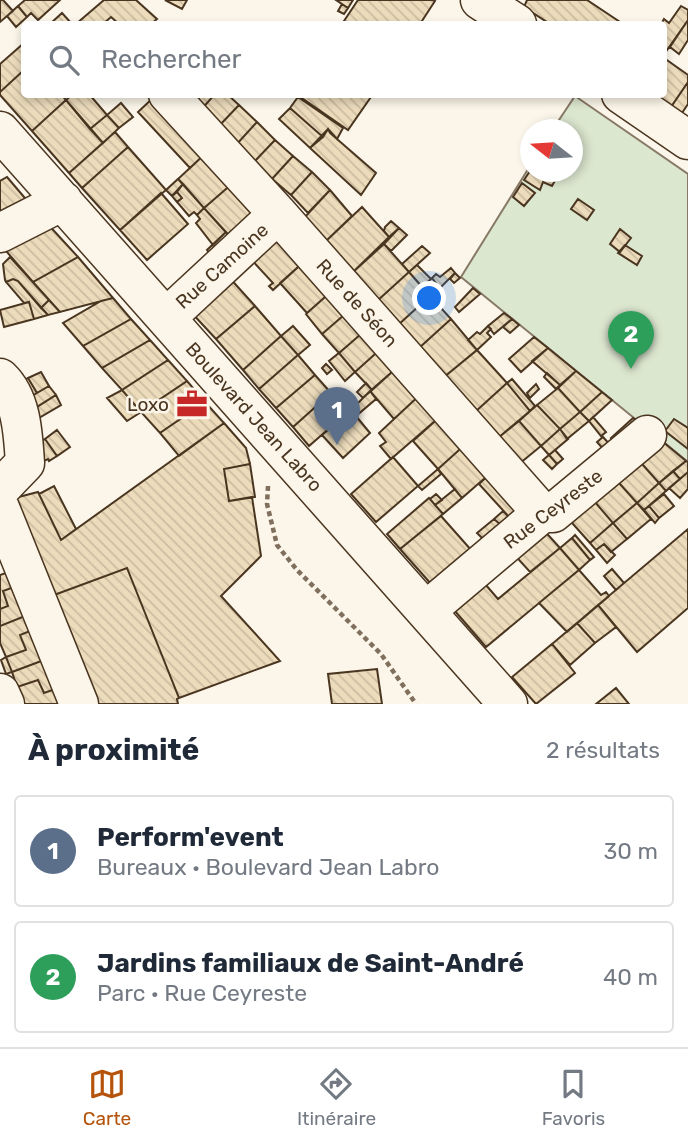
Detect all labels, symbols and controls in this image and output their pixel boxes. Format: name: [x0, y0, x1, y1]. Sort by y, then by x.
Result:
search box: [21, 21, 667, 98]
icon: search: [45, 41, 83, 79]
text: Rechercher: [101, 44, 241, 75]
north arrow: [520, 119, 583, 182]
street label: Rue Camoine: [171, 218, 273, 314]
street label: Rue de Séon: [311, 254, 403, 352]
your location: [412, 281, 446, 315]
pin: 2: [608, 311, 654, 369]
street label: Boulevard Jean Labro: [181, 337, 327, 497]
office icon: Loxo: [175, 387, 209, 421]
pin: 1: [314, 387, 360, 445]
place label: Loxo: [127, 393, 169, 416]
street label: Rue Ceyreste: [499, 464, 607, 554]
text: À proximité: [28, 732, 199, 768]
text: 2 résultats: [546, 736, 660, 764]
text: Perform'event: [97, 822, 284, 853]
text: 1: [47, 837, 59, 865]
text: 30 m: [603, 837, 658, 865]
text: Bureaux · Boulevard Jean Labro: [97, 853, 439, 881]
text: Jardins familiaux de Saint-André: [97, 948, 524, 979]
text: 2: [46, 963, 60, 991]
text: 40 m: [603, 963, 658, 991]
text: Parc · Rue Ceyreste: [97, 979, 307, 1007]
tab: Carte: [83, 1065, 131, 1130]
tab: Itinéraire: [297, 1065, 376, 1130]
tab: Favoris: [542, 1065, 605, 1130]

